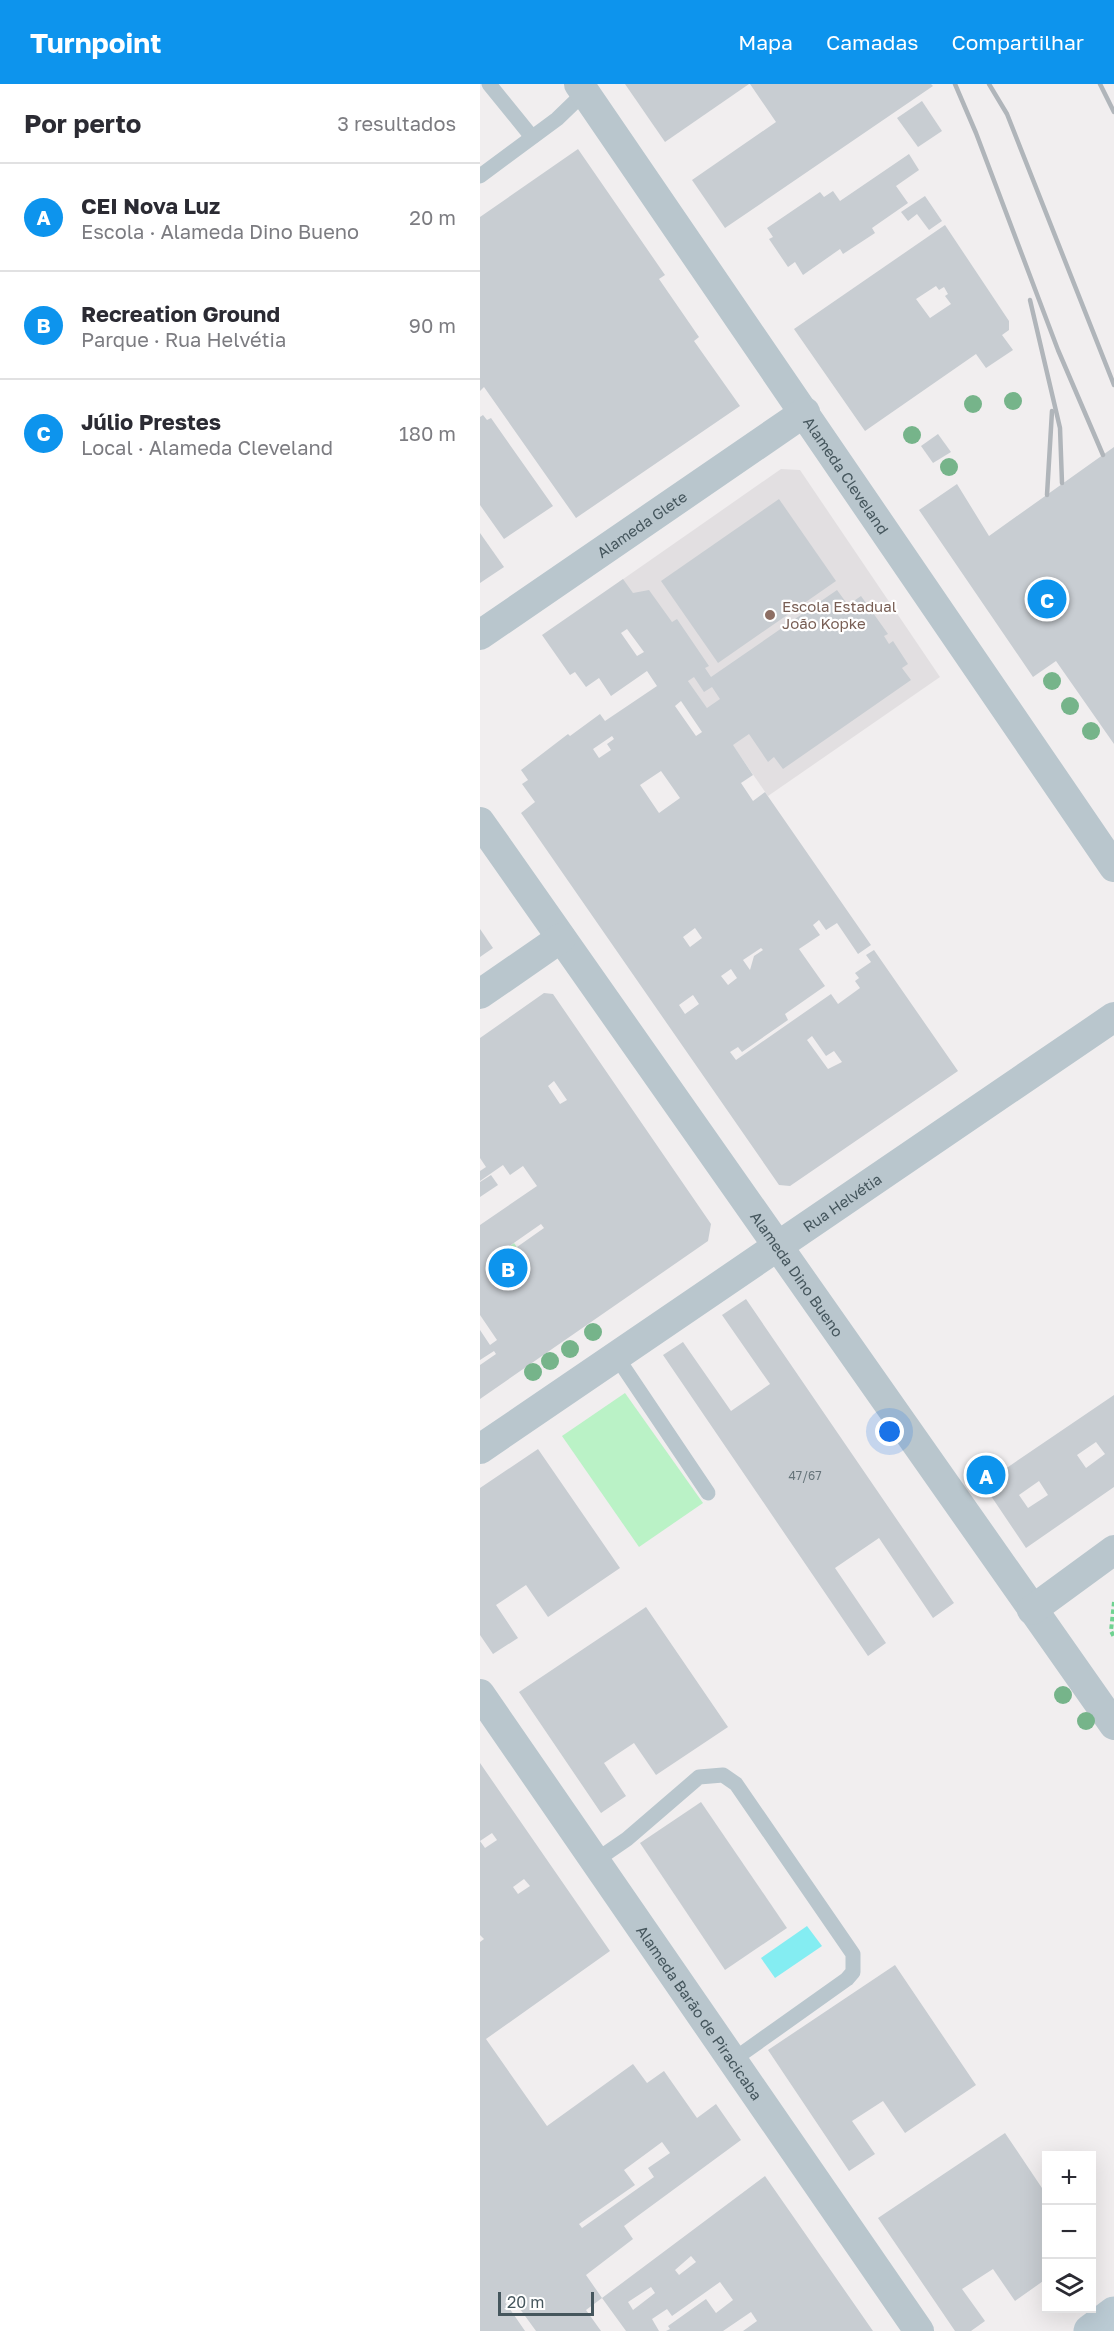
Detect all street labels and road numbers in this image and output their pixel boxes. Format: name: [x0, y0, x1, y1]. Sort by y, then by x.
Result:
street label: Alameda Cleveland: [800, 413, 893, 538]
street label: Alameda Glete: [593, 487, 690, 561]
street label: Rua Helvétia: [799, 1169, 885, 1235]
street label: Alameda Dino Bueno: [747, 1208, 847, 1340]
street label: Alameda Barão de Piracicaba: [633, 1922, 766, 2104]

